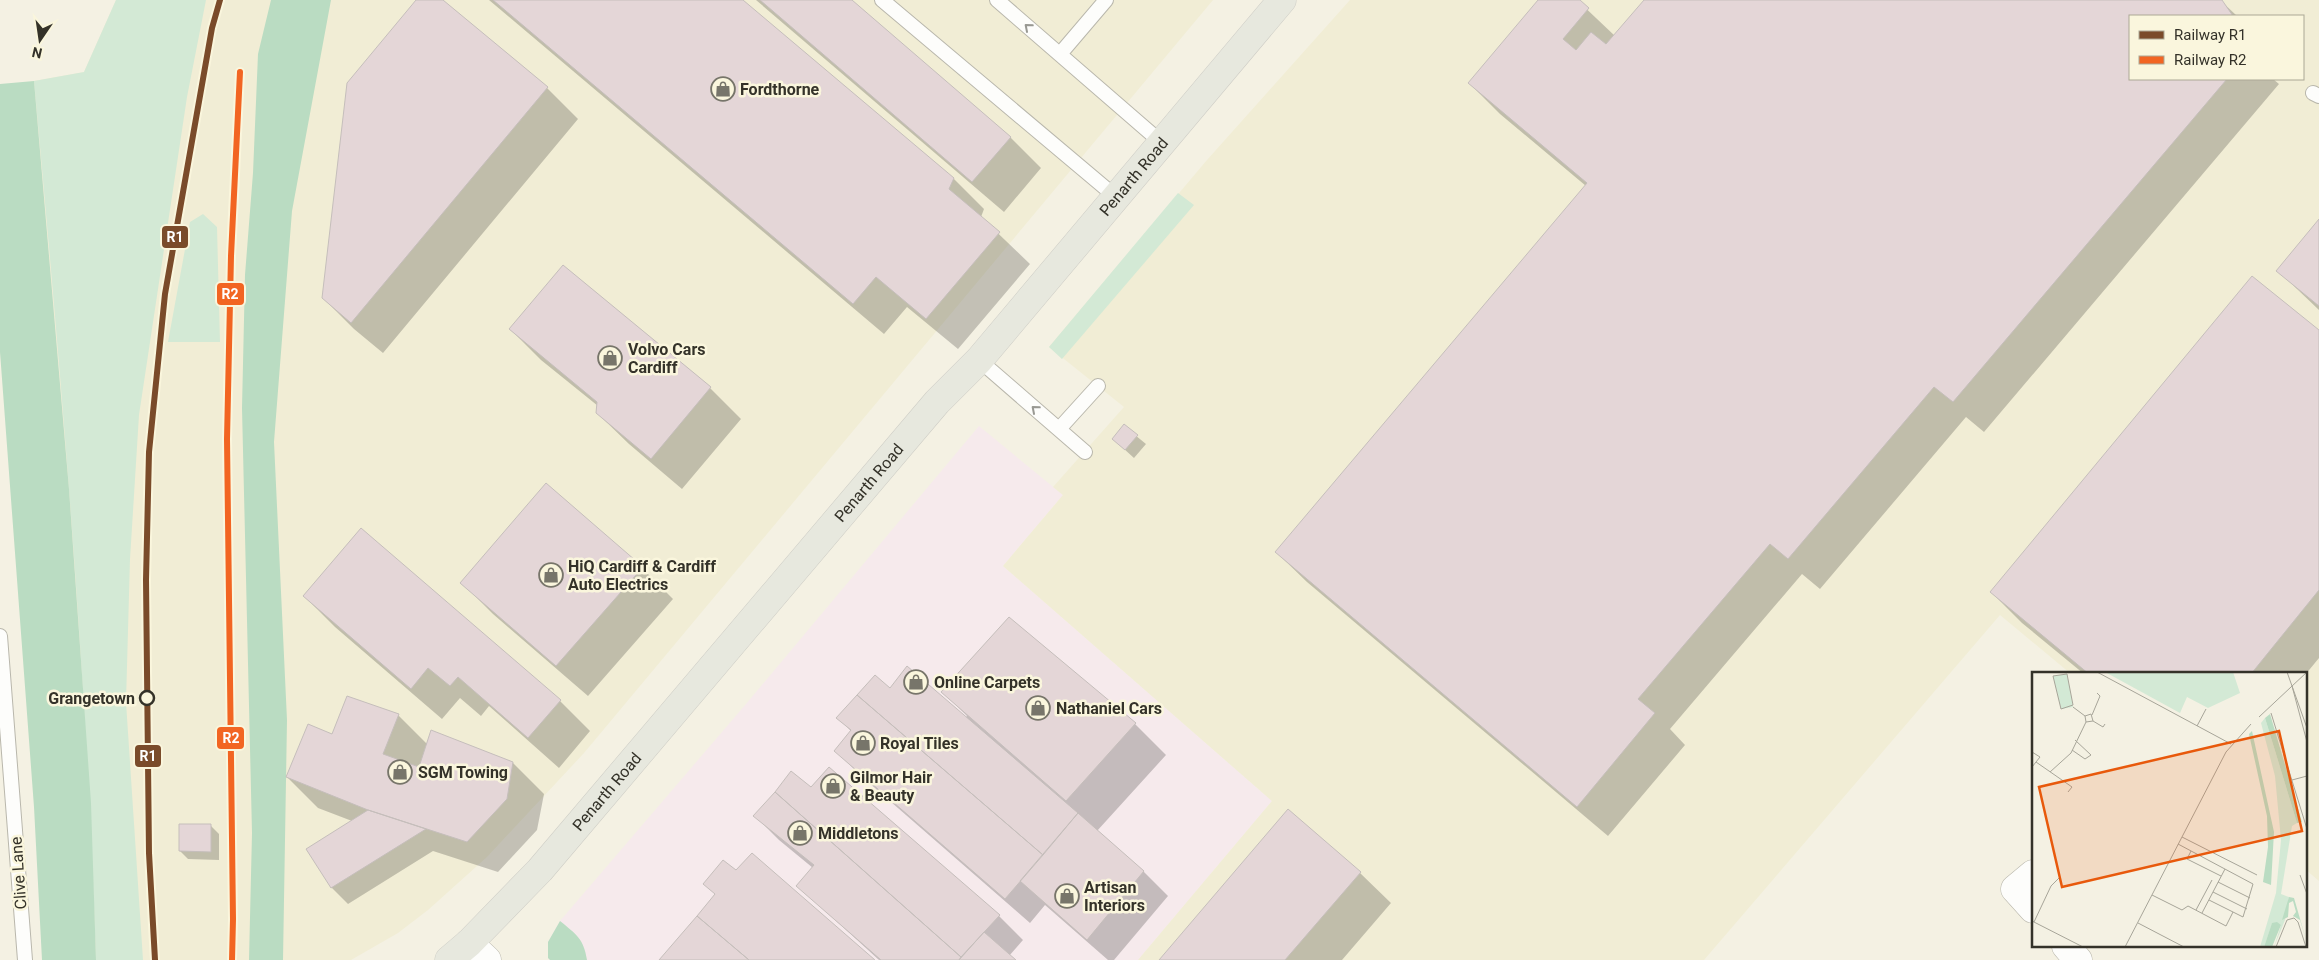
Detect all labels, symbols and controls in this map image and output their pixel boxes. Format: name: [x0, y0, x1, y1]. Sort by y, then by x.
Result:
north arrow: [15, 15, 65, 65]
legend: [2129, 15, 2304, 80]
one-way arrow: [1025, 24, 1034, 33]
text: Railway R1: [2174, 26, 2247, 44]
text: N: [30, 44, 44, 62]
text: Railway R2: [2174, 51, 2247, 69]
shop icon: Fordthorne: [710, 76, 736, 102]
place label: Fordthorne: [740, 80, 820, 99]
street label: Penarth Road: [1095, 134, 1172, 220]
line badge: R1: [161, 225, 189, 249]
text: R1: [166, 229, 184, 245]
line badge: R2: [216, 282, 245, 306]
text: R2: [221, 286, 239, 302]
place label: Volvo Cars Cardiff: [628, 340, 705, 377]
shop icon: Volvo Cars Cardiff: [597, 345, 623, 371]
one-way arrow: [1031, 405, 1040, 414]
street label: Penarth Road: [830, 440, 907, 526]
place label: HiQ Cardiff & Cardiff Auto Electrics: [568, 557, 716, 594]
shop icon: HiQ Cardiff & Cardiff Auto Electrics: [538, 562, 564, 588]
shop icon: Online Carpets: [903, 669, 929, 695]
inset map: [2032, 672, 2306, 948]
place label: Online Carpets: [934, 673, 1040, 692]
place label: Grangetown: [48, 689, 135, 708]
marker: Grangetown: [139, 690, 155, 706]
shop icon: Nathaniel Cars: [1025, 695, 1051, 721]
place label: Nathaniel Cars: [1056, 699, 1162, 718]
line badge: R2: [216, 726, 245, 750]
text: R2: [222, 730, 240, 746]
shop icon: Royal Tiles: [850, 730, 876, 756]
place label: Royal Tiles: [880, 734, 959, 753]
line badge: R1: [134, 744, 162, 768]
text: R1: [139, 748, 157, 764]
street label: Penarth Road: [568, 749, 645, 835]
shop icon: SGM Towing: [387, 759, 413, 785]
place label: SGM Towing: [418, 763, 508, 782]
place label: Gilmor Hair & Beauty: [850, 768, 932, 805]
shop icon: Gilmor Hair & Beauty: [820, 773, 846, 799]
shop icon: Middletons: [787, 820, 813, 846]
place label: Middletons: [818, 824, 899, 843]
street label: Clive Lane: [6, 836, 31, 910]
place label: Artisan Interiors: [1084, 878, 1145, 915]
shop icon: Artisan Interiors: [1054, 883, 1080, 909]

